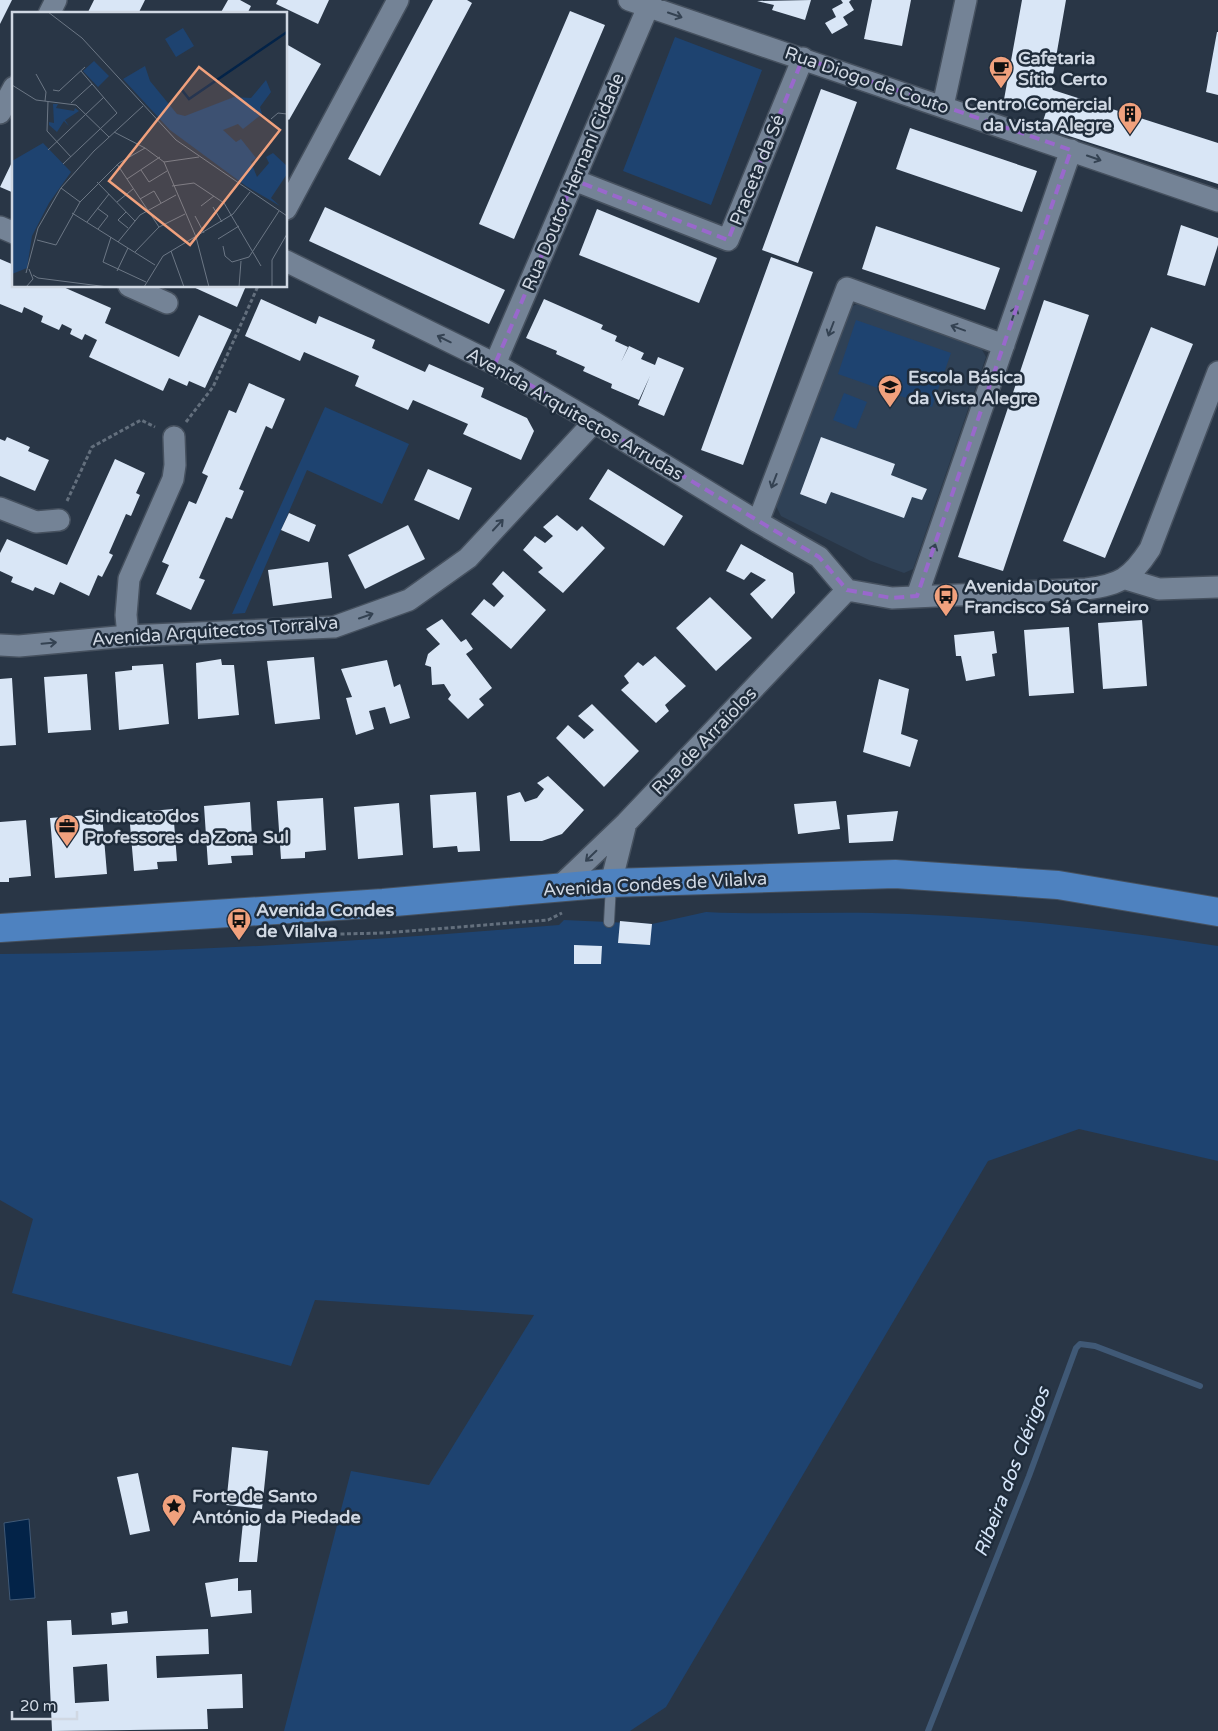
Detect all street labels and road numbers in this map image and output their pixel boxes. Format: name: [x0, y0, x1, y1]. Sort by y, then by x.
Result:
street label: Rua Diogo de Couto: [782, 42, 952, 118]
street label: Rua Doutor Hernani Cidade: [517, 70, 629, 294]
street label: Praceta da Sé: [725, 111, 789, 229]
street label: Avenida Arquitectos Arrudas: [463, 343, 687, 485]
street label: Avenida Arquitectos Torralva: [91, 611, 339, 651]
street label: Rua de Arraiolos: [647, 682, 761, 800]
street label: Avenida Condes de Vilalva: [542, 867, 768, 901]

